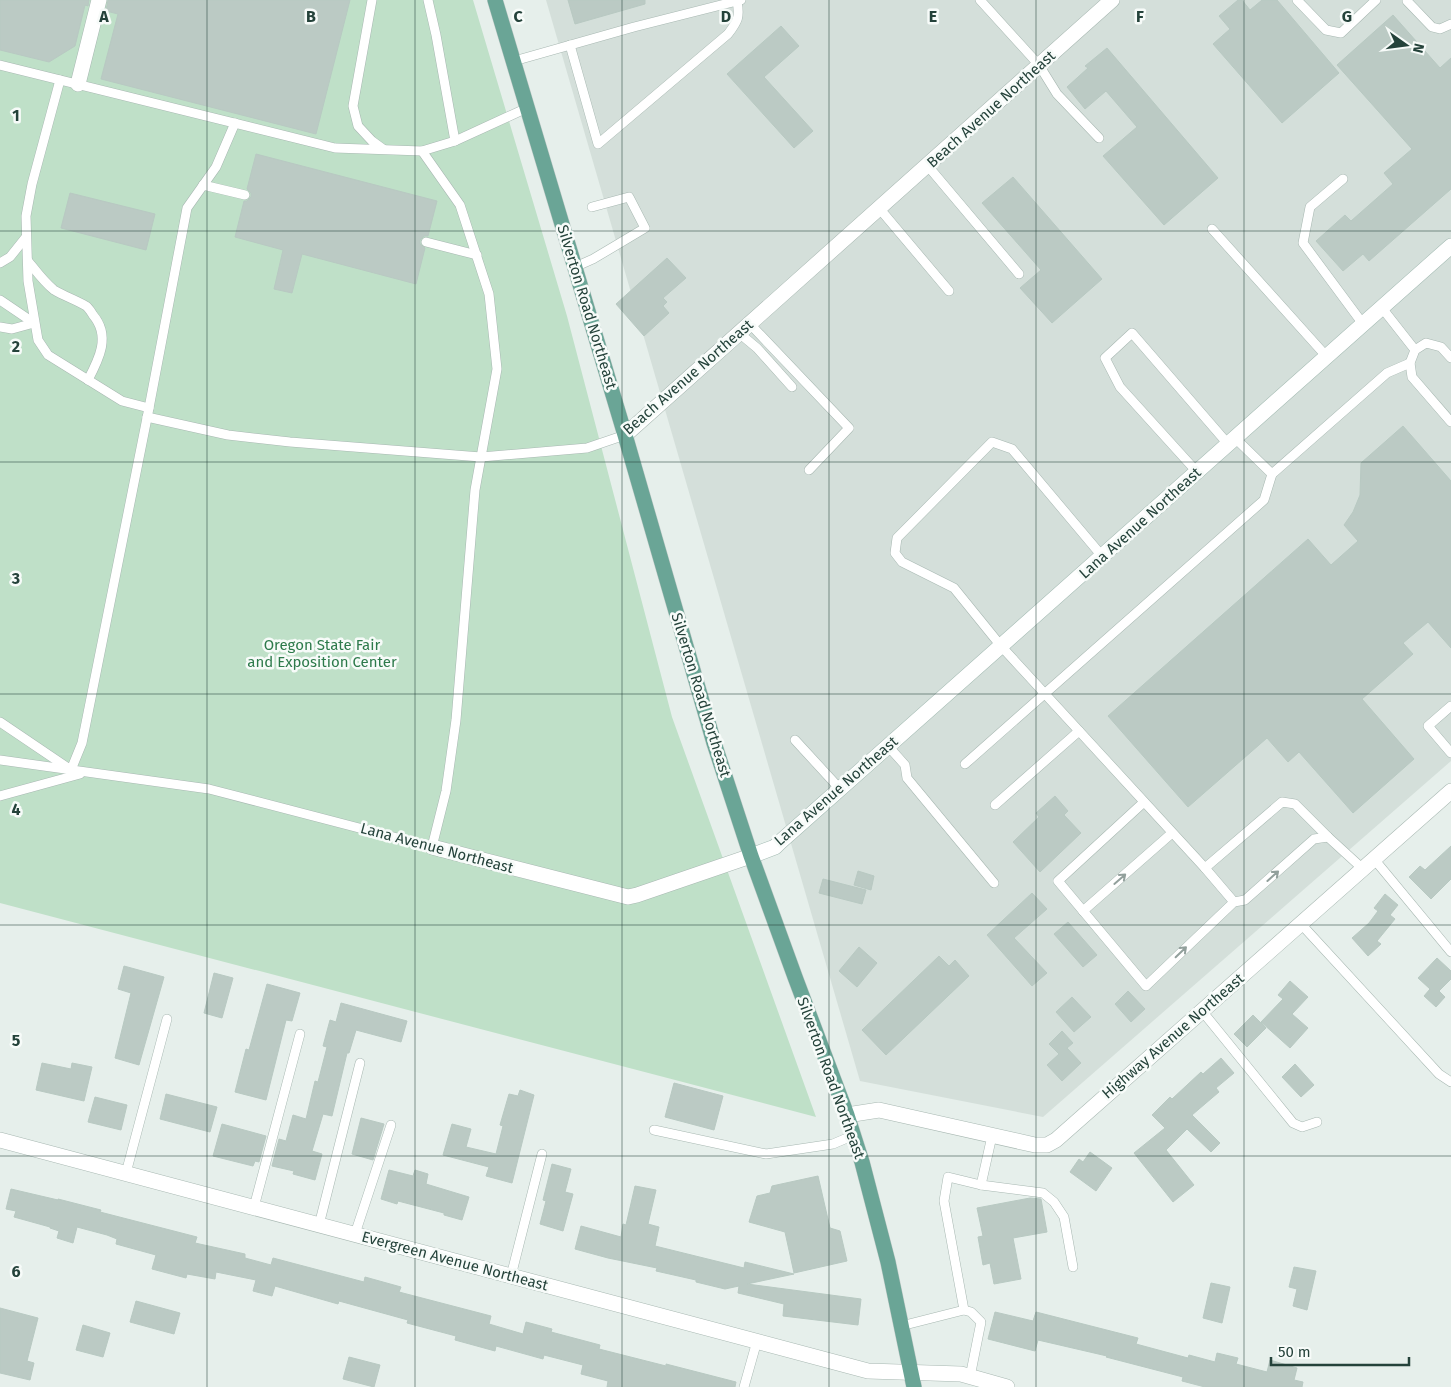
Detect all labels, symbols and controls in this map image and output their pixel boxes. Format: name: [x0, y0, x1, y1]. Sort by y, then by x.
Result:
text: A: [98, 7, 109, 26]
text: B: [306, 7, 316, 26]
text: C: [513, 7, 523, 26]
text: D: [721, 7, 731, 26]
text: E: [929, 7, 937, 26]
text: F: [1136, 7, 1144, 26]
text: G: [1342, 7, 1352, 26]
north arrow: [1381, 20, 1431, 70]
text: N: [1409, 41, 1428, 55]
street label: Beach Avenue Northeast: [923, 46, 1059, 171]
text: 1: [12, 106, 20, 125]
street label: Silverton Road Northeast: [553, 223, 621, 392]
street label: Beach Avenue Northeast: [619, 315, 757, 438]
text: 2: [12, 337, 20, 356]
street label: Lana Avenue Northeast: [1075, 463, 1205, 582]
text: 3: [11, 569, 20, 588]
street label: Silverton Road Northeast: [667, 611, 735, 780]
park label: Oregon State Fair and Exposition Center: [247, 636, 397, 671]
street label: Lana Avenue Northeast: [771, 732, 902, 849]
text: 4: [11, 800, 21, 819]
street label: Lana Avenue Northeast: [359, 819, 516, 877]
one-way arrow: [1266, 870, 1279, 882]
one-way arrow: [1113, 873, 1126, 885]
one-way arrow: [1175, 946, 1187, 958]
street label: Highway Avenue Northeast: [1098, 969, 1248, 1103]
street label: Silverton Road Northeast: [793, 995, 869, 1162]
text: 5: [12, 1031, 21, 1050]
street label: Evergreen Avenue Northeast: [360, 1227, 551, 1295]
text: 6: [11, 1262, 21, 1281]
scale bar: [1271, 1334, 1408, 1366]
text: 50 m: [1278, 1343, 1311, 1361]

